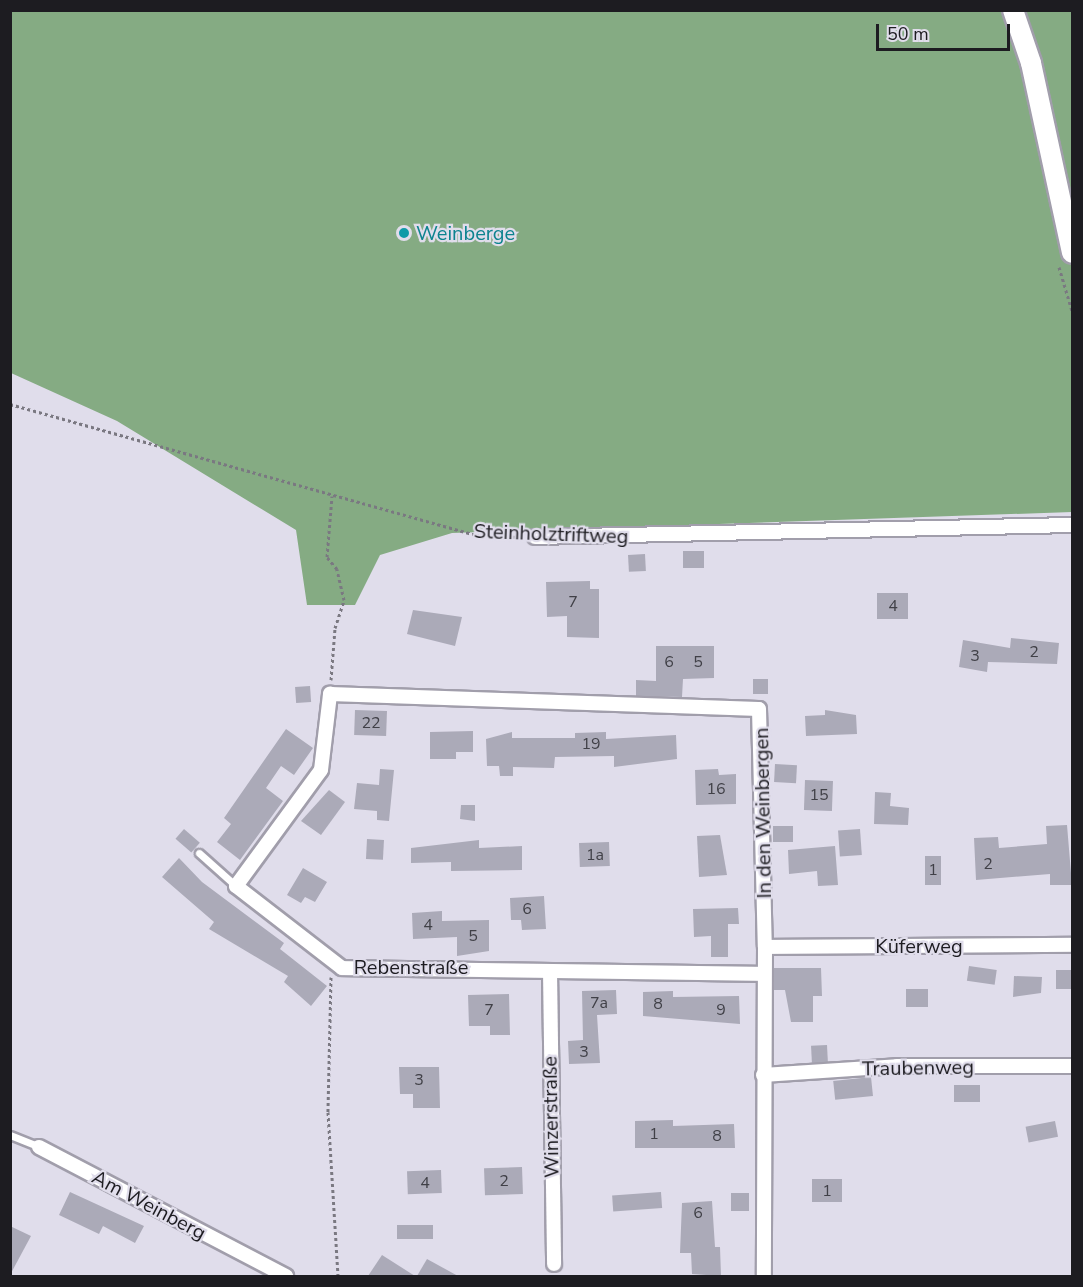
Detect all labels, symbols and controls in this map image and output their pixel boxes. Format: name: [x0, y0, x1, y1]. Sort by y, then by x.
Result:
scale bar: [879, 12, 1012, 50]
text: 50 m: [887, 22, 929, 46]
place label: Weinberge: [416, 221, 515, 245]
marker: Weinberge: [397, 226, 411, 240]
street label: Steinholztriftweg: [473, 519, 629, 549]
house number: 7: [568, 592, 578, 612]
house number: 4: [888, 596, 898, 616]
house number: 2: [1029, 642, 1039, 662]
house number: 3: [970, 646, 980, 666]
house number: 6: [664, 652, 674, 672]
house number: 5: [693, 652, 703, 672]
house number: 22: [361, 713, 381, 733]
street label: In den Weinbergen: [750, 727, 776, 899]
house number: 19: [581, 734, 601, 754]
house number: 16: [706, 779, 726, 799]
house number: 15: [809, 785, 829, 805]
house number: 1a: [586, 845, 604, 865]
house number: 2: [983, 854, 993, 874]
house number: 1: [928, 860, 938, 880]
house number: 6: [522, 899, 532, 919]
house number: 4: [423, 915, 433, 935]
house number: 5: [468, 926, 478, 946]
street label: Küferweg: [875, 934, 963, 958]
street label: Rebenstraße: [354, 955, 468, 979]
house number: 7a: [590, 993, 608, 1013]
house number: 8: [653, 994, 663, 1014]
house number: 7: [484, 1000, 494, 1020]
house number: 9: [716, 1000, 726, 1020]
house number: 3: [579, 1042, 589, 1062]
street label: Traubenweg: [862, 1055, 974, 1081]
street label: Winzerstraße: [538, 1056, 564, 1178]
house number: 3: [414, 1070, 424, 1090]
house number: 1: [649, 1124, 659, 1144]
house number: 8: [712, 1126, 722, 1146]
street label: Am Weinberg: [88, 1165, 210, 1245]
house number: 2: [499, 1171, 509, 1191]
house number: 4: [420, 1173, 430, 1193]
house number: 1: [822, 1181, 832, 1201]
house number: 6: [693, 1203, 703, 1223]

